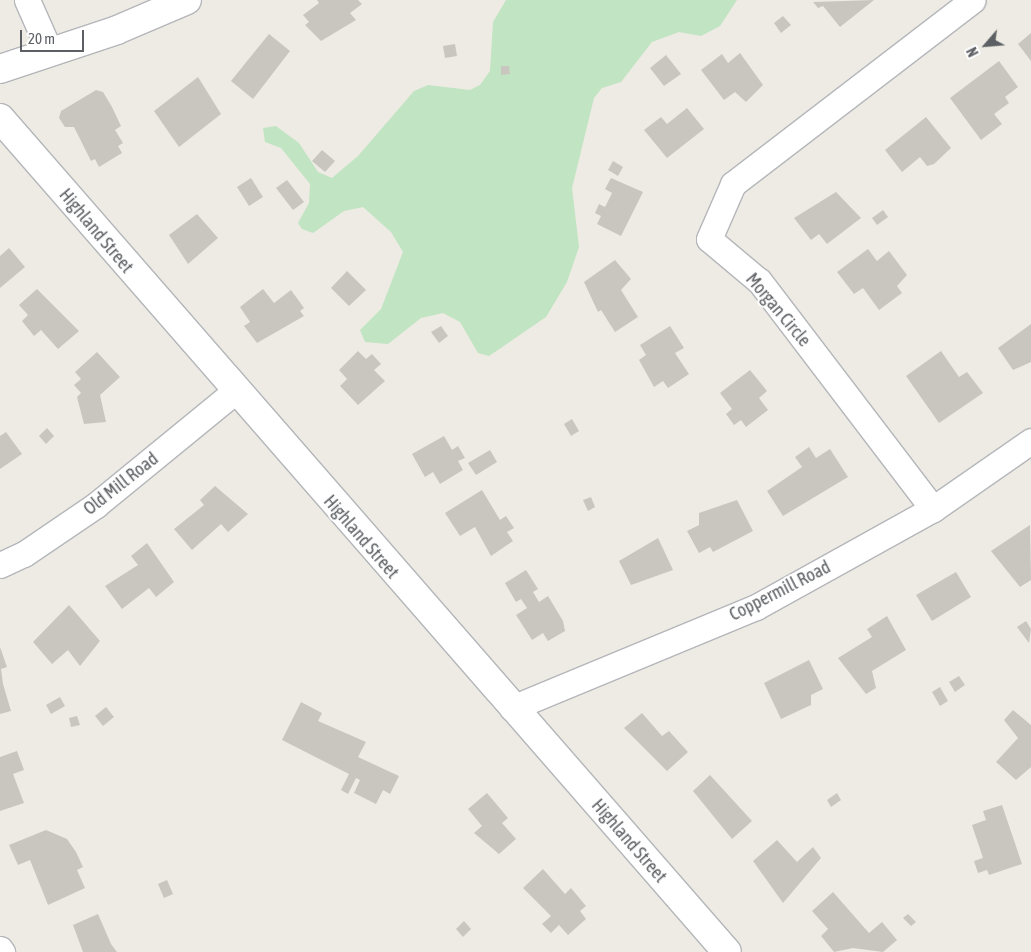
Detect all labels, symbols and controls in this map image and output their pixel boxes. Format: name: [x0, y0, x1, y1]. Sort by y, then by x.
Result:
scale bar: [22, 20, 86, 52]
north arrow: [961, 20, 1011, 70]
text: 20 m: [28, 30, 55, 47]
text: N: [964, 45, 982, 59]
street label: Highland Street: [54, 184, 138, 278]
street label: Morgan Circle: [741, 269, 815, 351]
street label: Old Mill Road: [79, 448, 163, 520]
street label: Highland Street: [319, 491, 403, 583]
street label: Coppermill Road: [726, 556, 834, 626]
street label: Highland Street: [587, 795, 671, 887]

